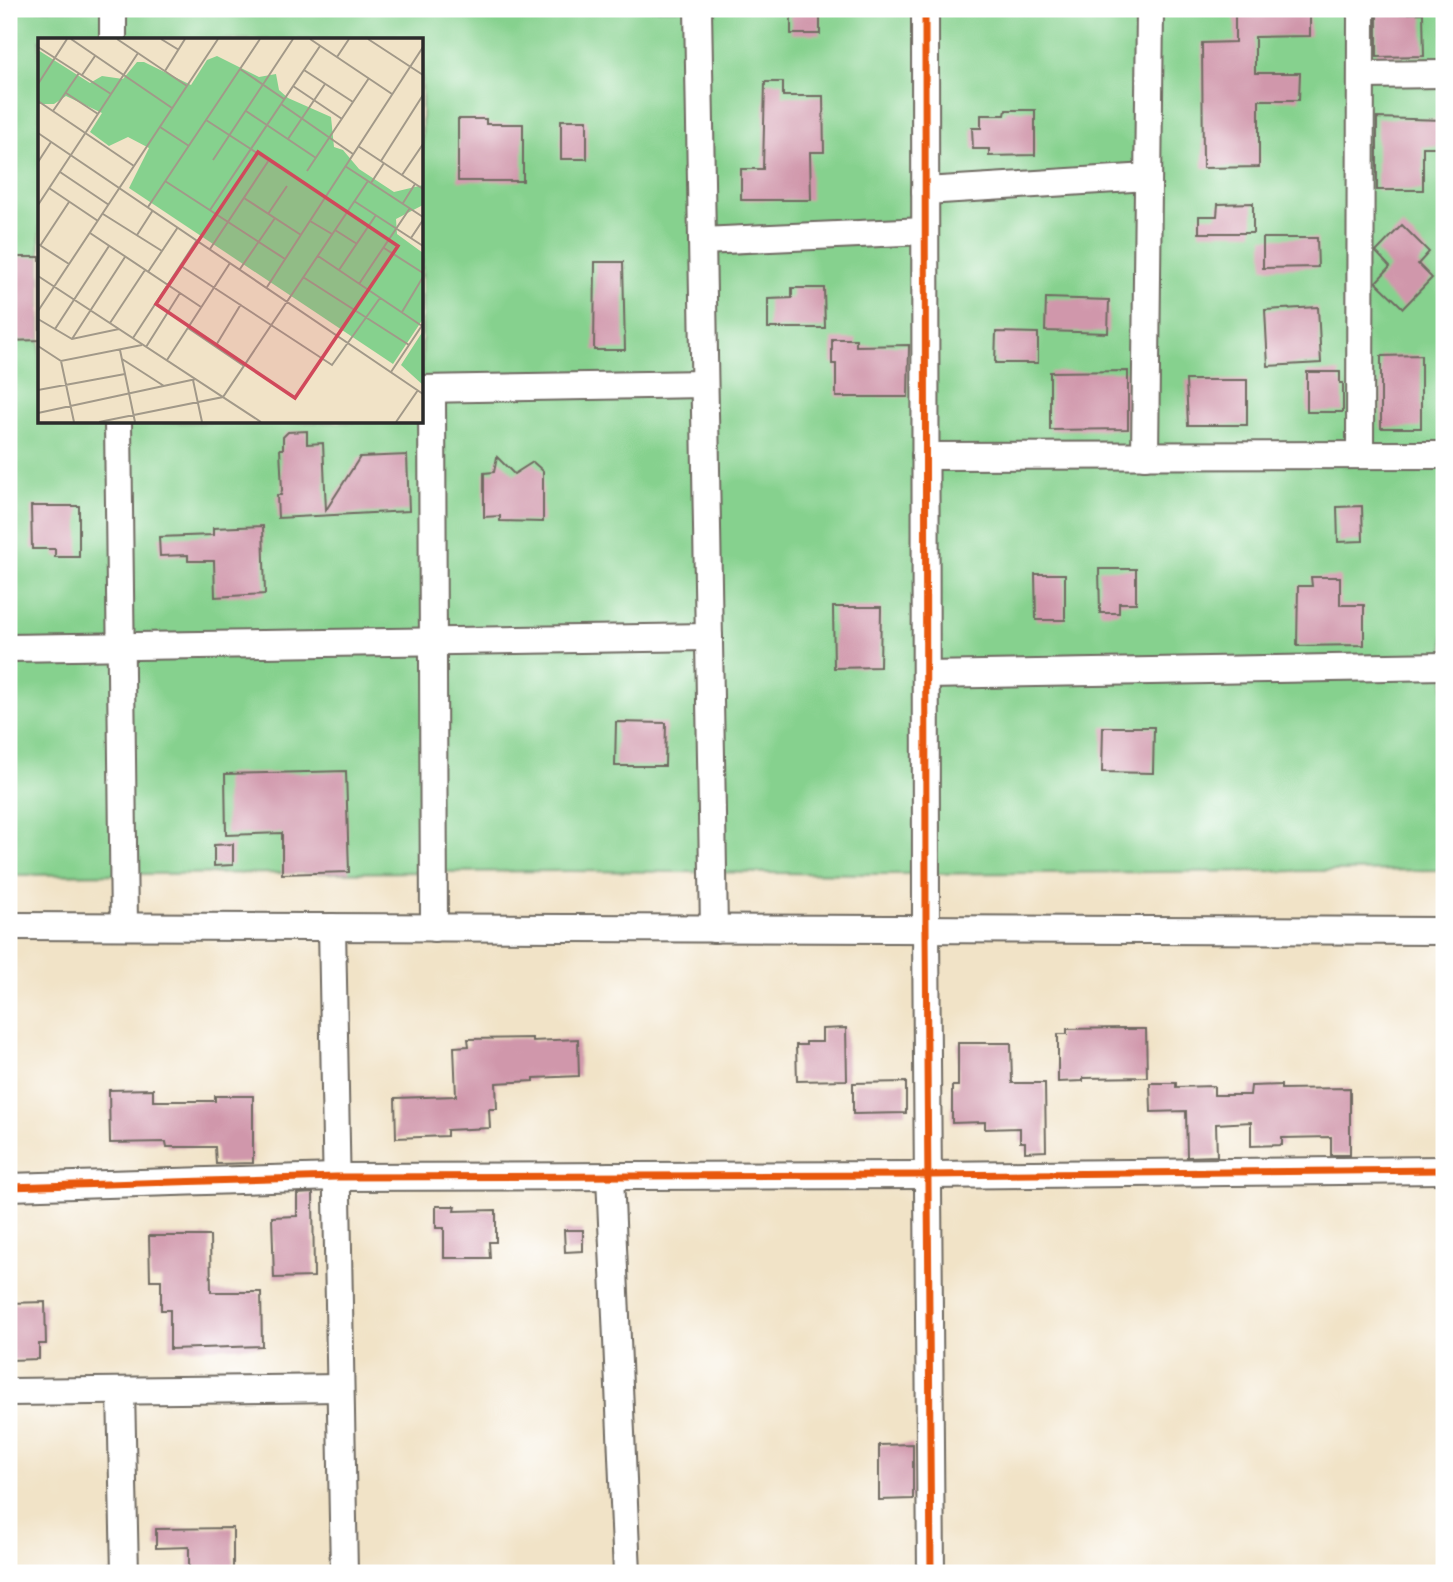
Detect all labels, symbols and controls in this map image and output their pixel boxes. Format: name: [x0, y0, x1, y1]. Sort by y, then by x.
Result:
inset map: [38, 38, 424, 424]

